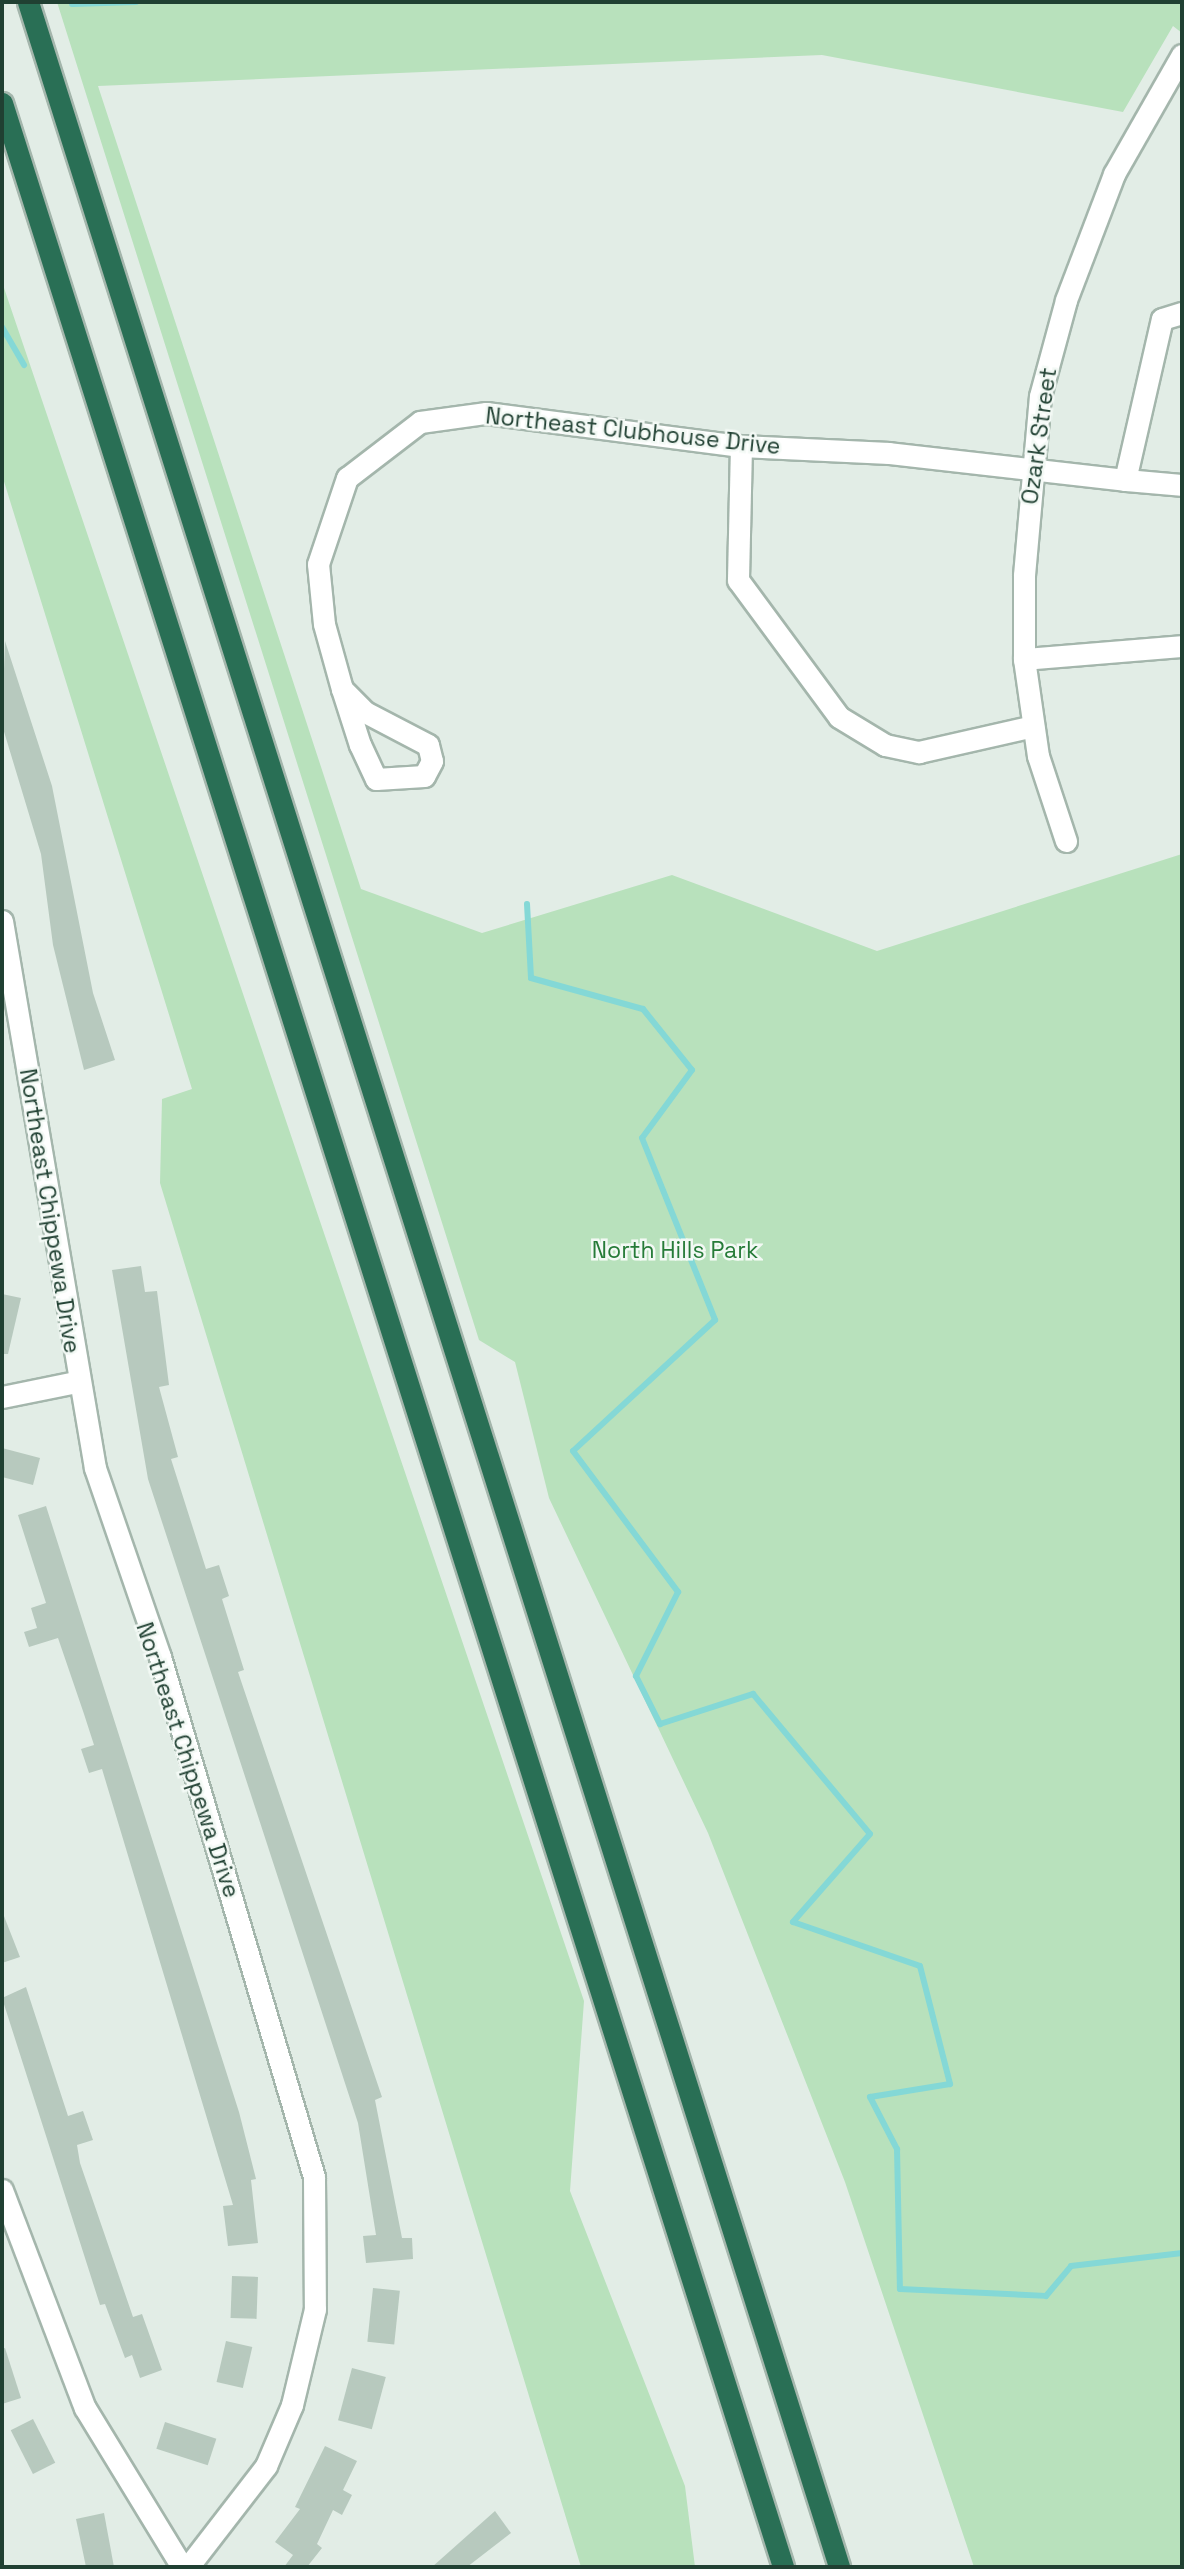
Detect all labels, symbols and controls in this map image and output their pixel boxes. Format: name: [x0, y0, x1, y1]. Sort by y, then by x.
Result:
street label: Ozark Street: [1016, 366, 1062, 506]
street label: Northeast Clubhouse Drive: [484, 402, 782, 460]
street label: Northeast Chippewa Drive: [14, 1067, 86, 1355]
park label: North Hills Park: [592, 1236, 758, 1264]
street label: Northeast Chippewa Drive: [130, 1619, 246, 1901]

